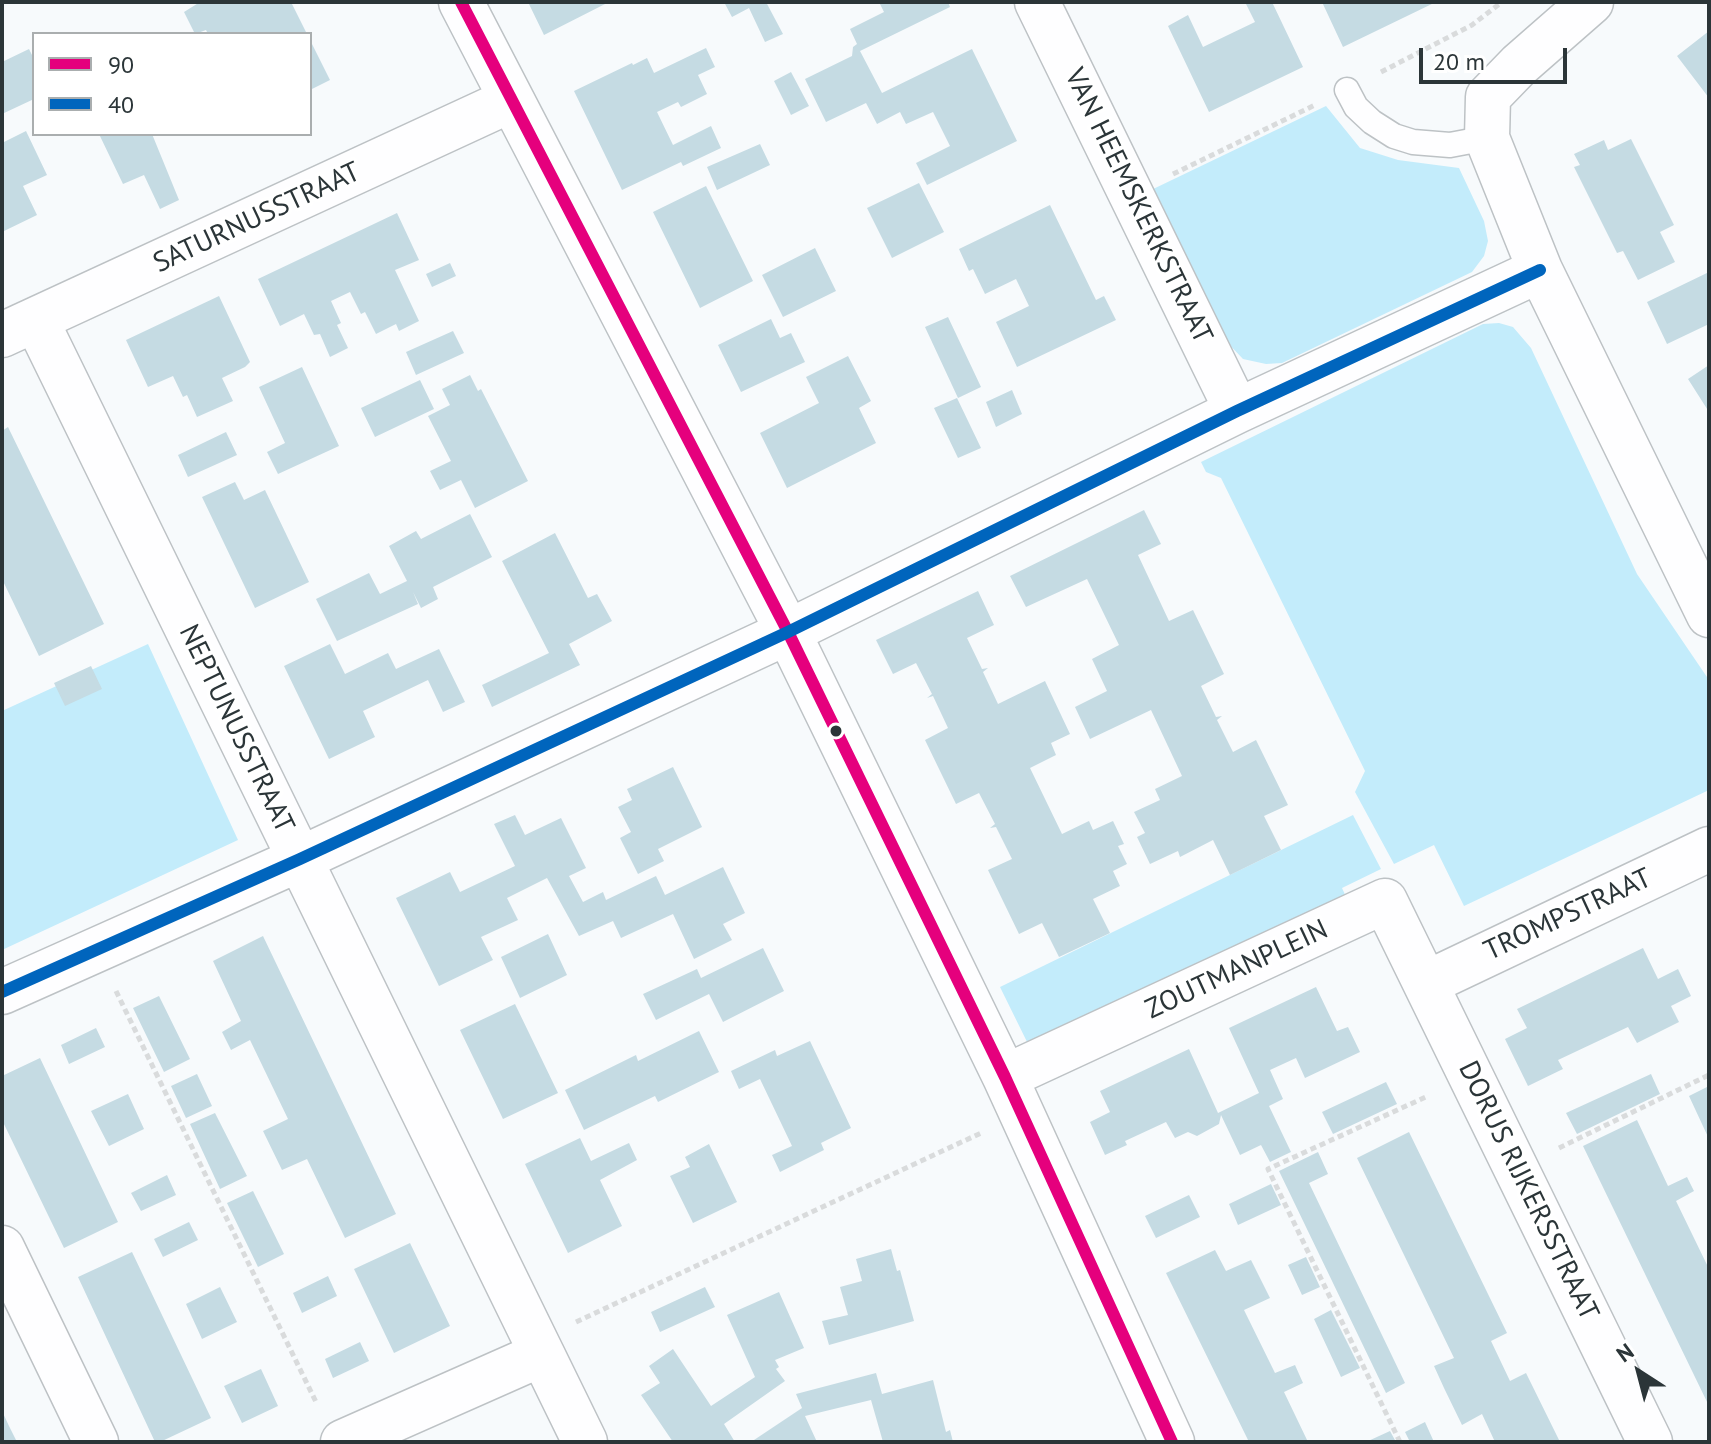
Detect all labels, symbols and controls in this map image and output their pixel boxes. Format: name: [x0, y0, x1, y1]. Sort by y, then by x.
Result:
legend: [32, 32, 312, 136]
scale bar: [1423, 32, 1571, 82]
text: 20 m: [1433, 46, 1485, 77]
text: 90: [108, 49, 134, 80]
street label: VAN HEEMSKERKSTRAAT: [1057, 63, 1219, 349]
text: 40: [108, 89, 134, 120]
street label: SATURNUSSTRAAT: [148, 155, 366, 281]
street label: NEPTUNUSSTRAAT: [171, 619, 301, 839]
unlabelled marker: [828, 723, 844, 739]
street label: TROMPSTRAAT: [1479, 862, 1657, 968]
street label: ZOUTMANPLEIN: [1141, 913, 1333, 1027]
street label: DORUS RIJKERSSTRAAT: [1451, 1056, 1605, 1326]
north arrow: [1599, 1332, 1679, 1412]
text: N: [1611, 1337, 1639, 1368]

